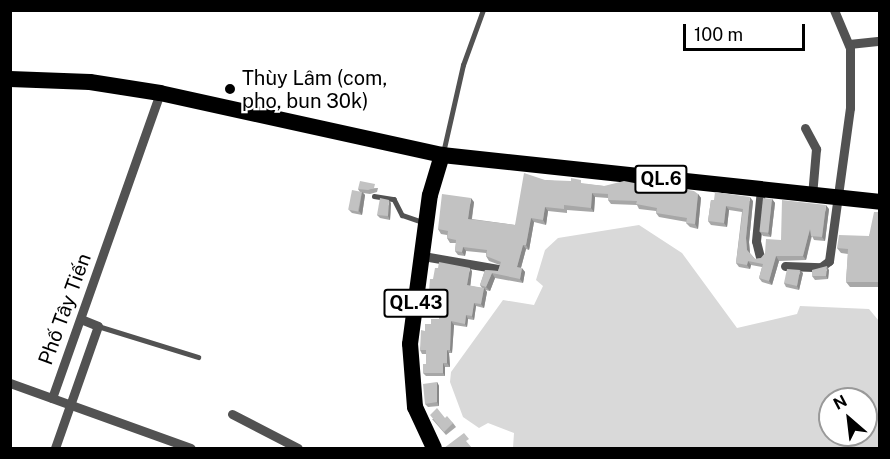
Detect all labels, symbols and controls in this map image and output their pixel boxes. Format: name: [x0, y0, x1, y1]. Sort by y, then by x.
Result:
scale bar: [686, 12, 808, 50]
text: 100 m: [694, 24, 743, 45]
place label: Thùy Lâm (com, pho, bun 30k): [242, 66, 387, 113]
marker: Thùy Lâm (com, pho, bun 30k): [223, 82, 237, 96]
road number: QL.6: [634, 164, 688, 194]
street label: Phố Tây Tiến: [34, 250, 96, 368]
road number: QL.43: [383, 288, 449, 318]
north arrow: [818, 387, 878, 447]
text: N: [830, 391, 850, 414]

